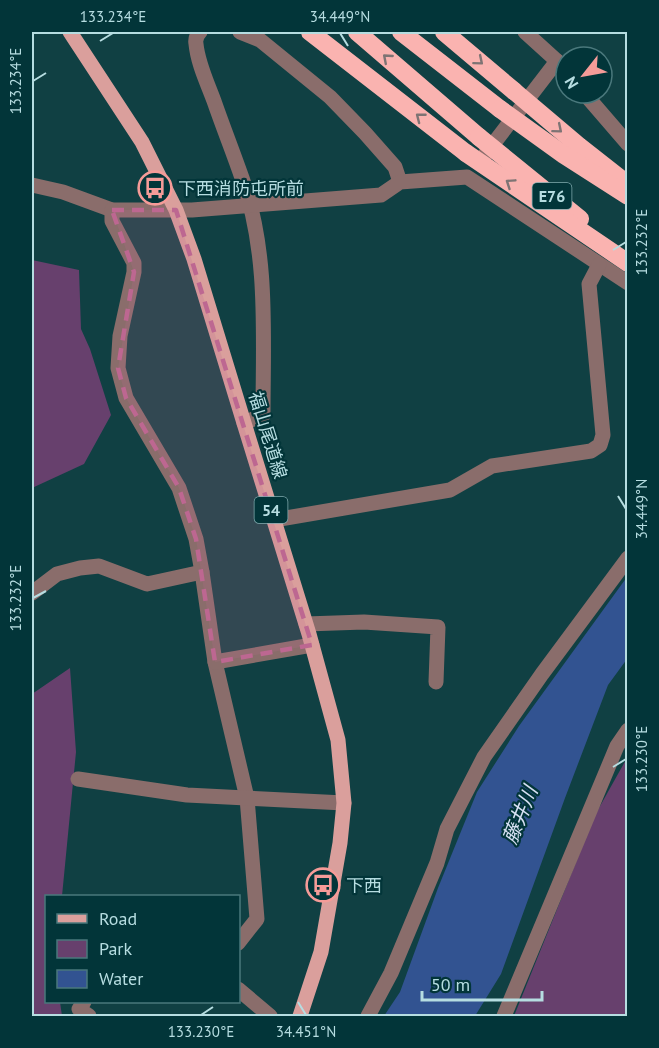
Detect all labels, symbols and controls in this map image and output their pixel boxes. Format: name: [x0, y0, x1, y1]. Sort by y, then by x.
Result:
text: 133.234°E: [80, 7, 146, 26]
text: 34.449°N: [310, 7, 370, 26]
north arrow: [554, 45, 614, 105]
text: 133.234°E: [6, 48, 25, 114]
one-way arrow: [383, 54, 394, 65]
one-way arrow: [472, 54, 483, 65]
text: N: [560, 73, 582, 92]
one-way arrow: [415, 114, 426, 125]
one-way arrow: [551, 121, 562, 132]
bus stop icon: 下西消防屯所前: [137, 170, 173, 206]
place label: 下西消防屯所前: [178, 177, 304, 200]
one-way arrow: [505, 180, 516, 191]
road number: E76: [532, 183, 572, 209]
text: 133.232°E: [632, 209, 651, 275]
street label: 福山尾道線: [244, 389, 292, 481]
text: 34.449°N: [632, 479, 651, 539]
road number: 54: [254, 497, 288, 523]
text: 133.232°E: [6, 565, 25, 631]
text: 133.230°E: [632, 726, 651, 792]
water label: 藤井川: [497, 780, 544, 848]
bus stop icon: 下西: [305, 867, 341, 903]
place label: 下西: [346, 874, 382, 897]
legend: [45, 895, 240, 1003]
text: Road: [99, 907, 137, 930]
text: Park: [99, 937, 132, 960]
scale bar: [422, 964, 542, 1002]
text: Water: [99, 967, 143, 990]
text: 50 m: [431, 973, 470, 996]
text: 133.230°E: [168, 1022, 234, 1041]
text: 34.451°N: [276, 1022, 336, 1041]

